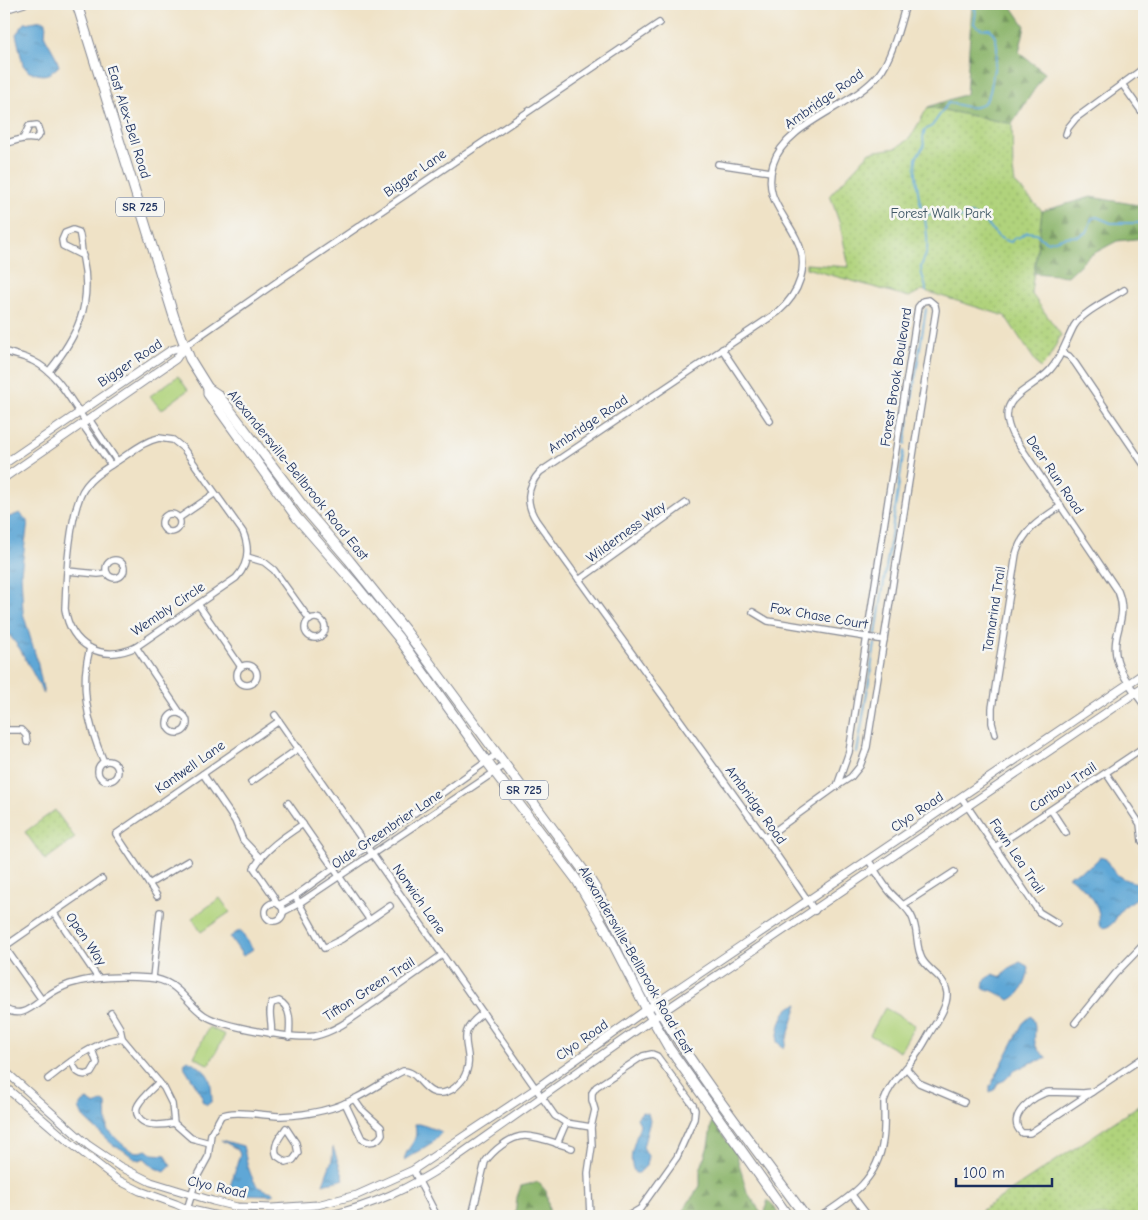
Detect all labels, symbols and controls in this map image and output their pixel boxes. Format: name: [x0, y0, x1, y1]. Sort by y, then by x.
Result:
street label: East Alex-Bell Road: [104, 63, 154, 181]
street label: Ambridge Road: [781, 65, 867, 133]
street label: Bigger Lane: [380, 145, 450, 201]
road number: SR 725: [116, 198, 164, 216]
park label: Forest Walk Park: [890, 205, 992, 222]
street label: Forest Brook Boulevard: [877, 306, 915, 448]
street label: Bigger Road: [95, 335, 165, 391]
street label: Alexandersville-Bellbrook Road East: [224, 386, 373, 564]
street label: Ambridge Road: [545, 391, 631, 457]
street label: Deer Run Road: [1022, 432, 1088, 518]
street label: Wilderness Way: [583, 497, 670, 567]
street label: Tamarind Trail: [979, 565, 1009, 653]
street label: Wembly Circle: [128, 578, 208, 640]
street label: Fox Chase Court: [769, 599, 870, 633]
street label: Kantwell Lane: [152, 737, 228, 797]
street label: Caribou Trail: [1026, 758, 1100, 816]
street label: Ambridge Road: [722, 763, 790, 847]
road number: SR 725: [500, 780, 548, 800]
street label: Olde Greenbrier Lane: [328, 785, 446, 873]
street label: Clyo Road: [887, 788, 947, 836]
street label: Fawn Lea Trail: [986, 815, 1048, 897]
street label: Norwich Lane: [389, 861, 449, 937]
street label: Alexandersville-Bellbrook Road East: [575, 863, 697, 1058]
street label: Open Way: [62, 909, 110, 969]
street label: Tifton Green Trail: [320, 953, 418, 1025]
street label: Clyo Road: [553, 1016, 611, 1064]
scale bar: [956, 1155, 1052, 1187]
text: 100 m: [963, 1164, 1005, 1182]
street label: Clyo Road: [186, 1172, 248, 1202]

